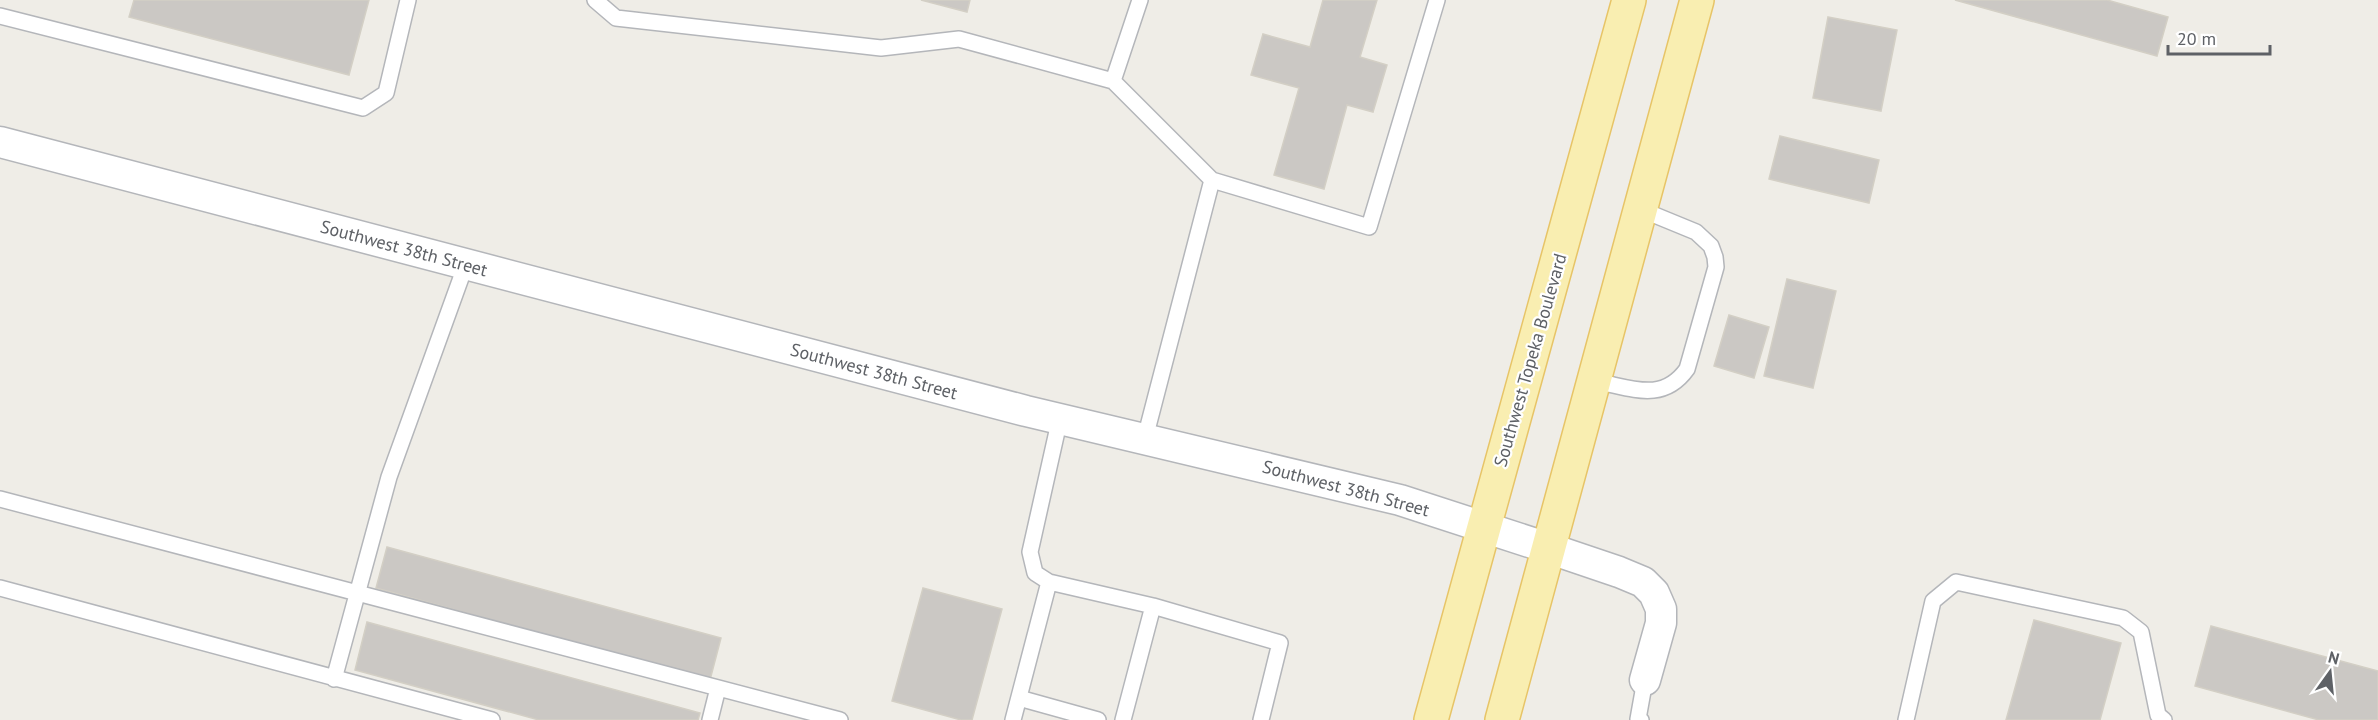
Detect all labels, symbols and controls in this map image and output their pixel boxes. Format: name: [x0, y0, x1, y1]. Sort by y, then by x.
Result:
scale bar: [2168, 18, 2270, 56]
text: 20 m: [2177, 27, 2216, 50]
street label: Southwest 38th Street: [318, 215, 490, 281]
street label: Southwest Topeka Boulevard: [1489, 251, 1571, 469]
street label: Southwest 38th Street: [788, 338, 960, 404]
street label: Southwest 38th Street: [1260, 455, 1432, 521]
north arrow: [2300, 642, 2360, 702]
text: N: [2326, 646, 2342, 669]

